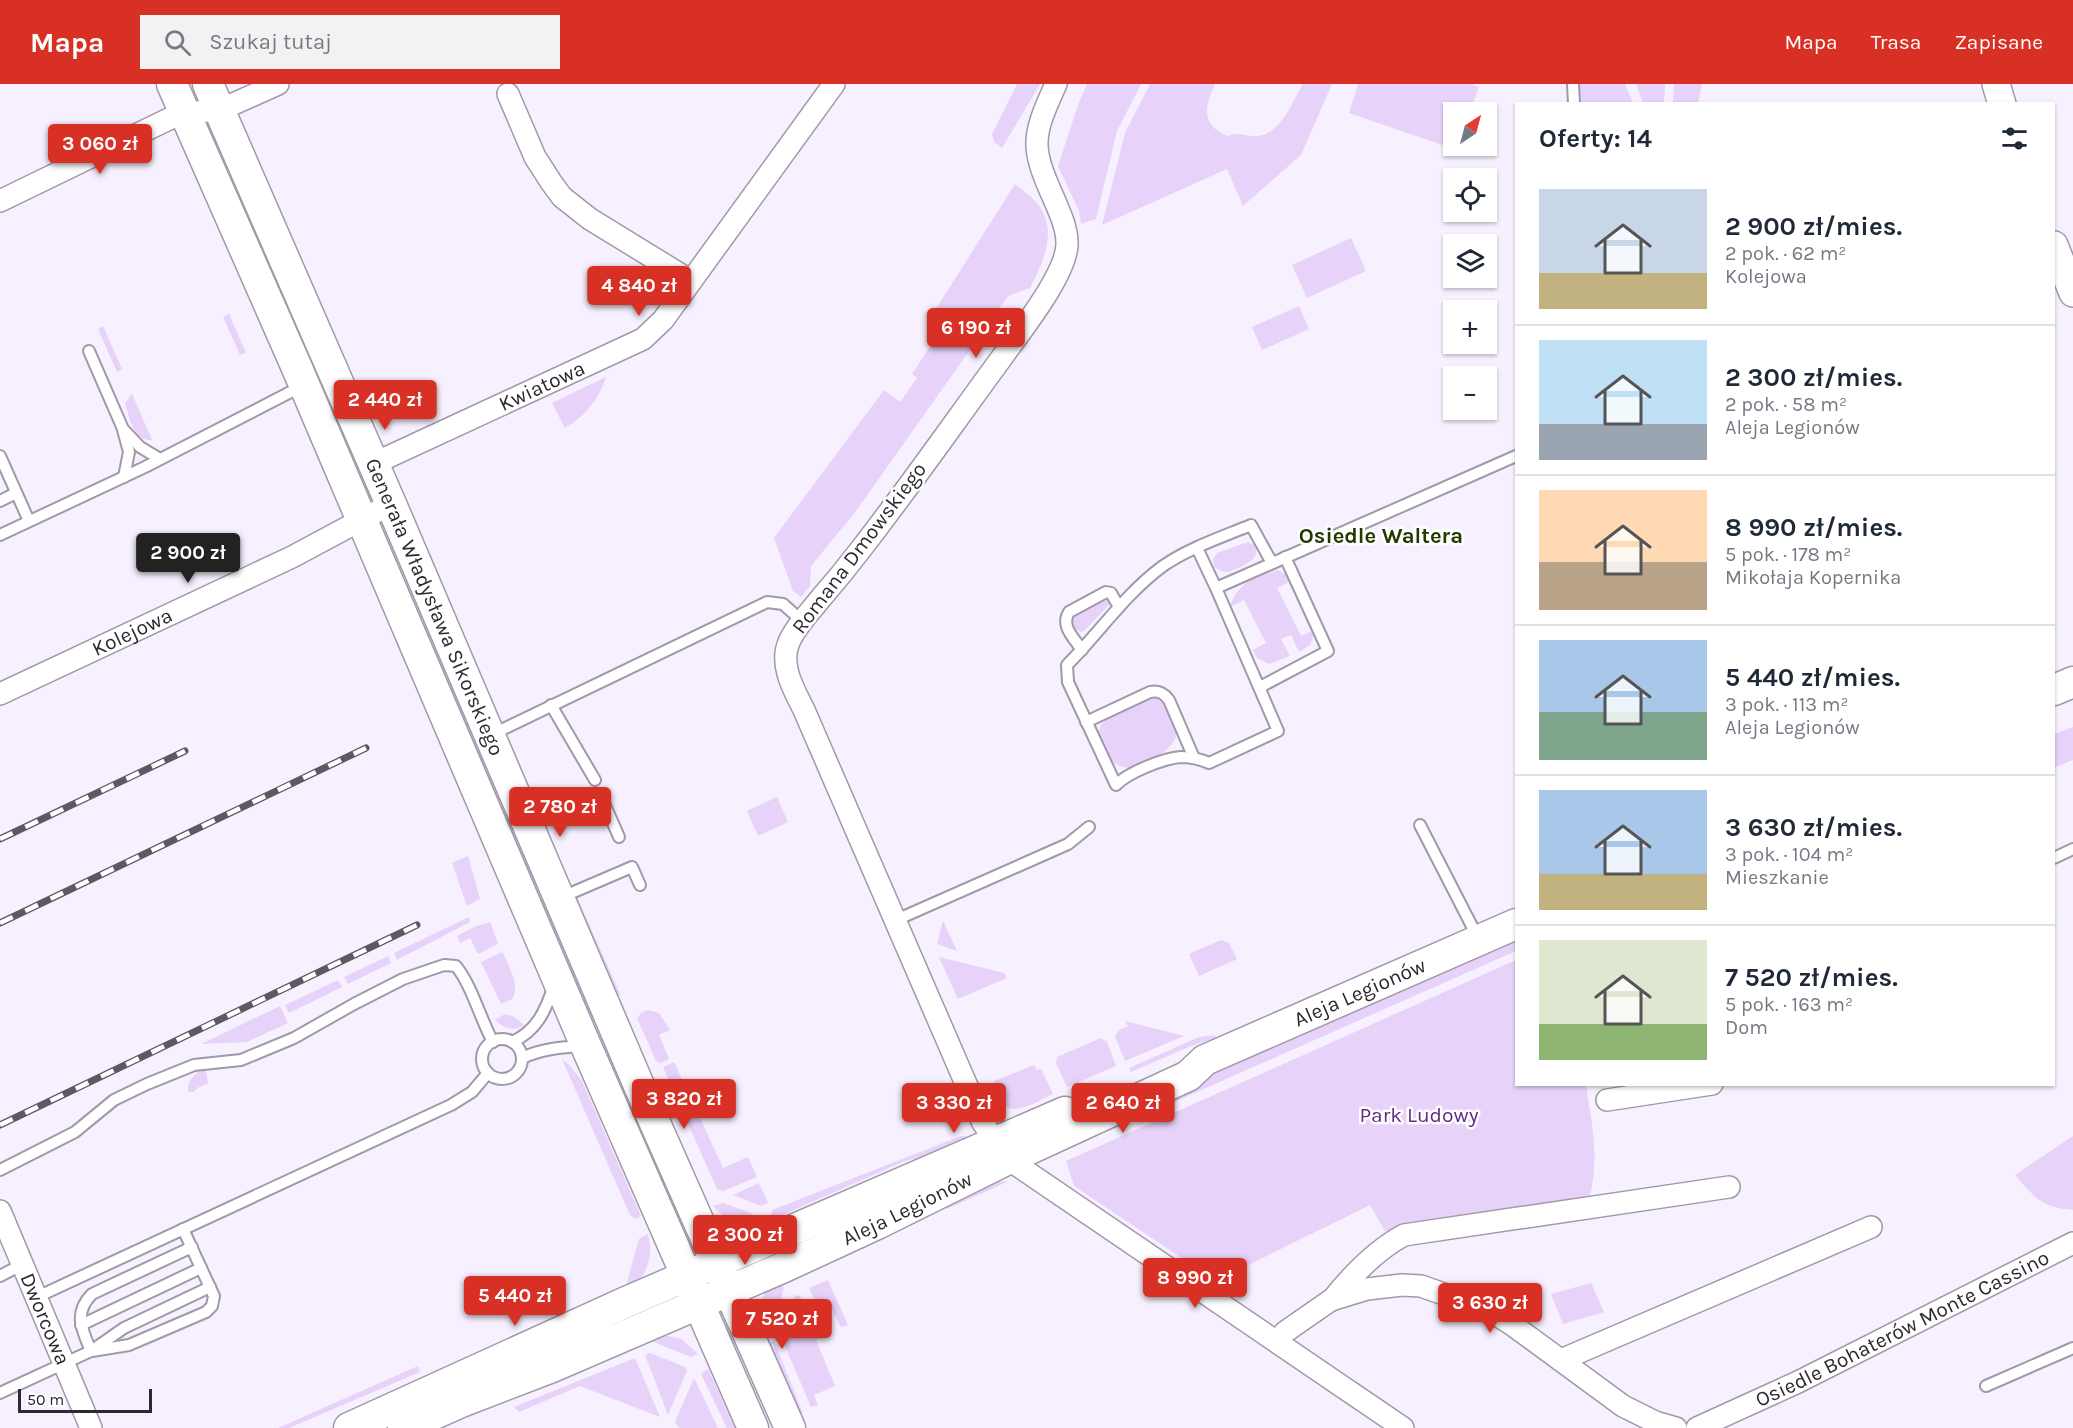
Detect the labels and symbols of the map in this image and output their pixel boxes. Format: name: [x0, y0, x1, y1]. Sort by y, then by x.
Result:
north arrow: [1443, 102, 1497, 156]
pin: 3 060 zł: [38, 124, 162, 175]
pin: 4 840 zł: [577, 266, 701, 317]
pin: 6 190 zł: [914, 308, 1038, 359]
street label: Kwiatowa: [495, 356, 589, 416]
pin: 2 440 zł: [323, 380, 447, 431]
street label: Generała Władysława Sikorskiego: [360, 454, 509, 759]
street label: Romana Dmowskiego: [787, 458, 931, 638]
district label: Osiedle Waltera: [1299, 523, 1463, 549]
pin: 2 900 zł: [126, 533, 250, 584]
street label: Kolejowa: [88, 603, 176, 661]
pin: 2 780 zł: [498, 787, 622, 838]
street label: Aleja Legionów: [1290, 953, 1430, 1032]
pin: 3 820 zł: [622, 1079, 746, 1130]
pin: 3 330 zł: [892, 1083, 1016, 1134]
pin: 2 640 zł: [1061, 1083, 1185, 1134]
park label: Park Ludowy: [1359, 1103, 1479, 1127]
street label: Aleja Legionów: [838, 1167, 976, 1250]
pin: 2 300 zł: [683, 1215, 807, 1266]
street label: Osiedle Bohaterów Monte Cassino: [1752, 1245, 2053, 1412]
pin: 8 990 zł: [1133, 1258, 1257, 1309]
street label: Dworcowa: [15, 1269, 75, 1368]
pin: 5 440 zł: [453, 1276, 577, 1327]
pin: 3 630 zł: [1428, 1283, 1552, 1334]
pin: 7 520 zł: [720, 1299, 844, 1350]
scale bar: [18, 1386, 152, 1414]

